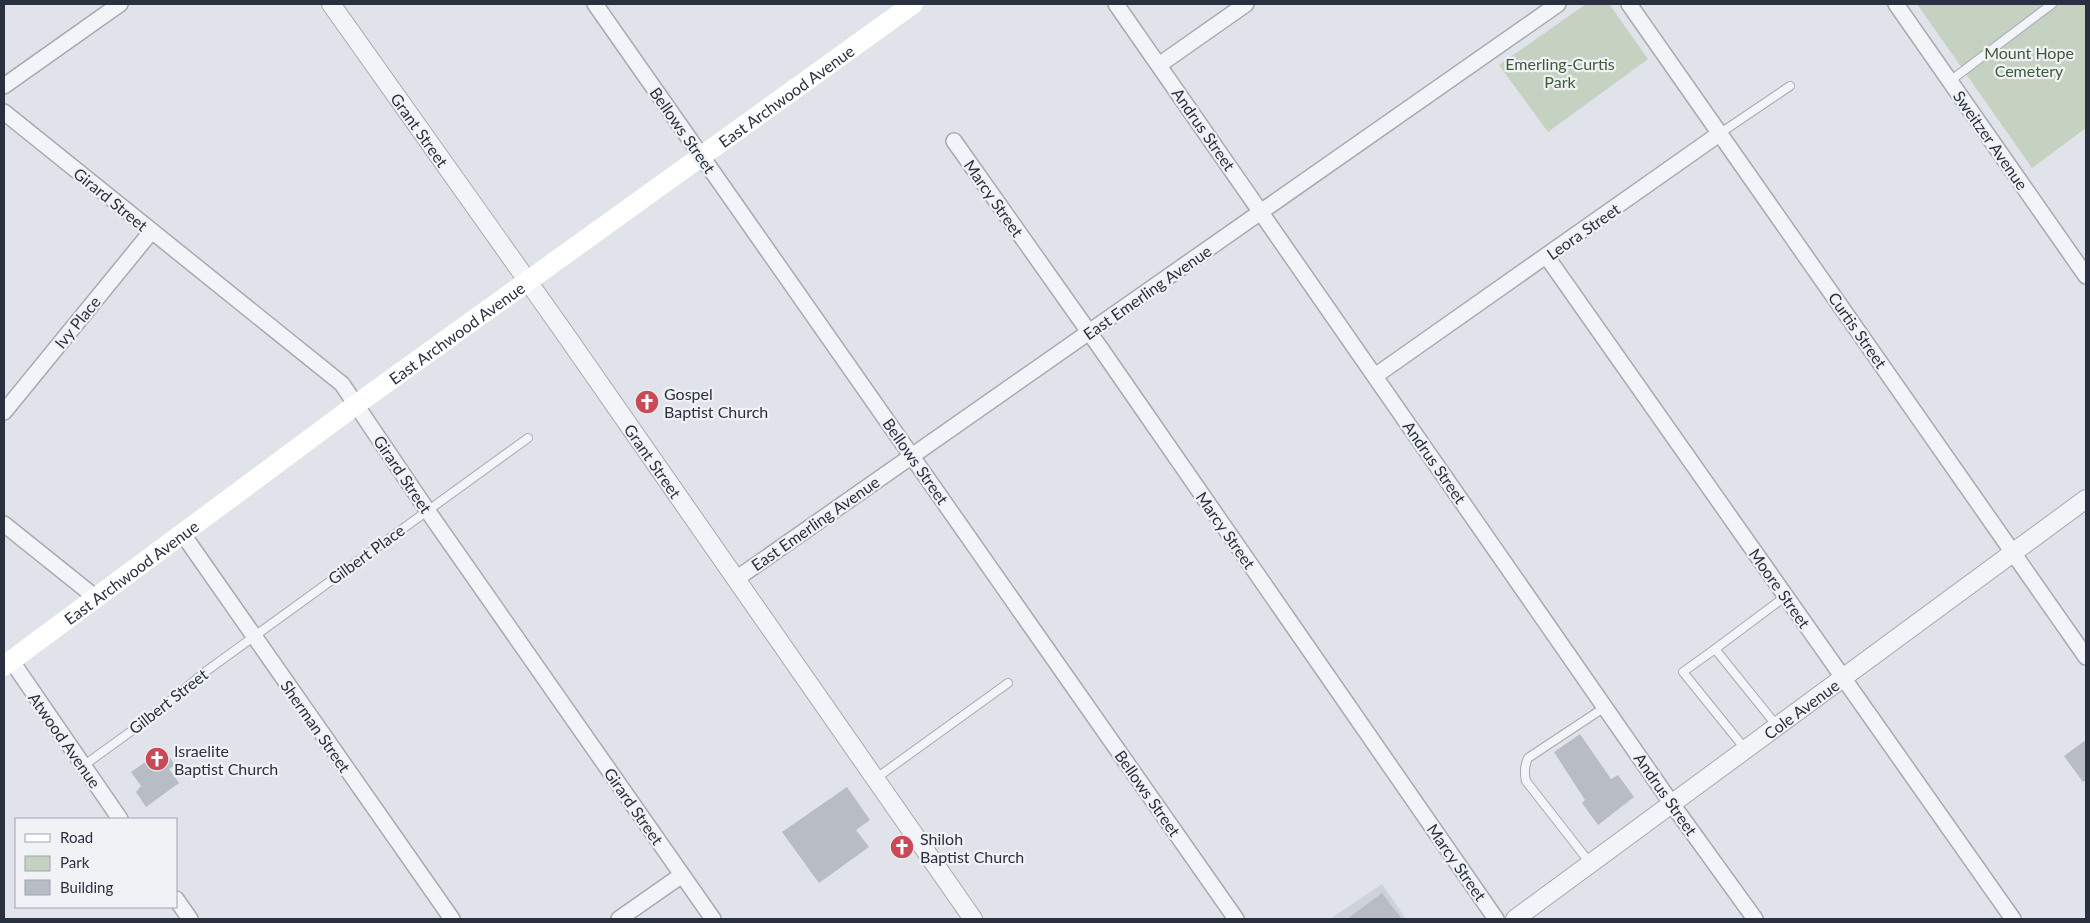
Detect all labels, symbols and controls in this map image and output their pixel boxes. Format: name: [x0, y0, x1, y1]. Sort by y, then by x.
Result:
street label: East Archwood Avenue: [714, 40, 857, 151]
park label: Mount Hope Cemetery: [1984, 43, 2074, 80]
park label: Emerling-Curtis Park: [1505, 54, 1615, 91]
street label: Bellows Street: [646, 83, 720, 177]
street label: Andrus Street: [1169, 84, 1240, 174]
street label: Sweitzer Avenue: [1950, 87, 2032, 193]
street label: Grant Street: [387, 89, 453, 170]
street label: Marcy Street: [960, 156, 1028, 240]
street label: Girard Street: [70, 163, 152, 235]
street label: Leora Street: [1543, 199, 1623, 263]
street label: East Emerling Avenue: [1079, 241, 1215, 343]
street label: East Archwood Avenue: [385, 277, 528, 388]
street label: Curtis Street: [1825, 288, 1891, 372]
street label: Ivy Place: [50, 292, 104, 352]
place label: Gospel Baptist Church: [664, 384, 768, 421]
church icon: Gospel Baptist Church: [634, 389, 660, 415]
street label: Bellows Street: [879, 414, 953, 508]
street label: Andrus Street: [1400, 417, 1471, 507]
street label: Grant Street: [621, 420, 686, 502]
street label: Girard Street: [370, 431, 436, 517]
street label: East Emerling Avenue: [747, 472, 883, 574]
street label: Marcy Street: [1192, 488, 1260, 572]
street label: East Archwood Avenue: [60, 516, 202, 628]
street label: Gilbert Place: [324, 520, 408, 588]
street label: Moore Street: [1746, 544, 1815, 632]
street label: Gilbert Street: [125, 664, 211, 738]
street label: Cole Avenue: [1760, 675, 1842, 743]
street label: Sherman Street: [277, 676, 355, 776]
street label: Atwood Avenue: [25, 689, 105, 791]
place label: Israelite Baptist Church: [174, 741, 278, 778]
church icon: Israelite Baptist Church: [144, 746, 170, 772]
street label: Bellows Street: [1111, 746, 1185, 840]
street label: Andrus Street: [1631, 749, 1702, 839]
street label: Girard Street: [600, 764, 668, 848]
legend: [15, 818, 178, 908]
street label: Marcy Street: [1423, 820, 1491, 904]
text: Road: [60, 828, 93, 846]
place label: Shiloh Baptist Church: [920, 829, 1024, 866]
church icon: Shiloh Baptist Church: [889, 834, 915, 860]
text: Park: [60, 853, 90, 871]
text: Building: [60, 878, 113, 896]

